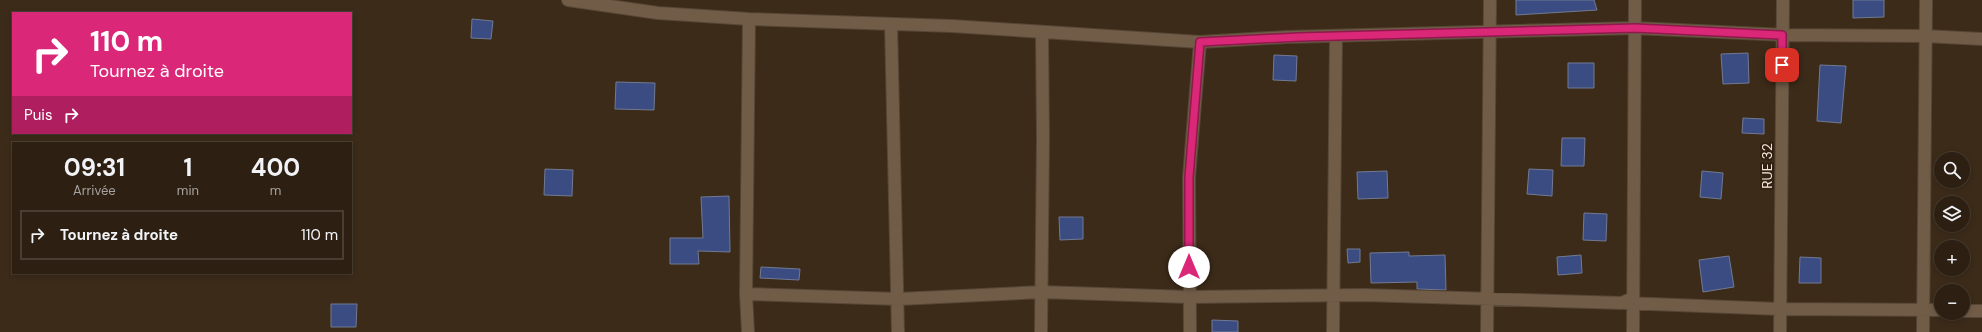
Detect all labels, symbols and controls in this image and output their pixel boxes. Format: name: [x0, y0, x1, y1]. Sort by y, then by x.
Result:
text: 110 m: [90, 23, 163, 60]
icon: right: [24, 28, 76, 80]
pin: [1765, 48, 1799, 82]
icon: arrive: [1771, 54, 1793, 76]
text: Tournez à droite: [90, 59, 224, 83]
icon: right: [60, 104, 82, 126]
text: Puis: [24, 105, 52, 125]
street label: RUE 32: [1758, 143, 1776, 189]
text: 09:31: [64, 152, 125, 183]
text: 1: [184, 152, 192, 183]
text: 400: [251, 152, 300, 183]
map controls: [1934, 152, 1970, 320]
button: search: [1934, 152, 1970, 188]
text: Arrivée: [73, 182, 116, 199]
text: min: [177, 182, 199, 199]
text: m: [270, 182, 281, 199]
button: layers: [1934, 196, 1970, 232]
icon: right: [26, 224, 48, 246]
text: Tournez à droite: [60, 225, 178, 245]
text: 110 m: [301, 225, 338, 245]
button: +: [1934, 240, 1970, 276]
position arrow: [1168, 246, 1210, 288]
button: −: [1934, 284, 1970, 320]

